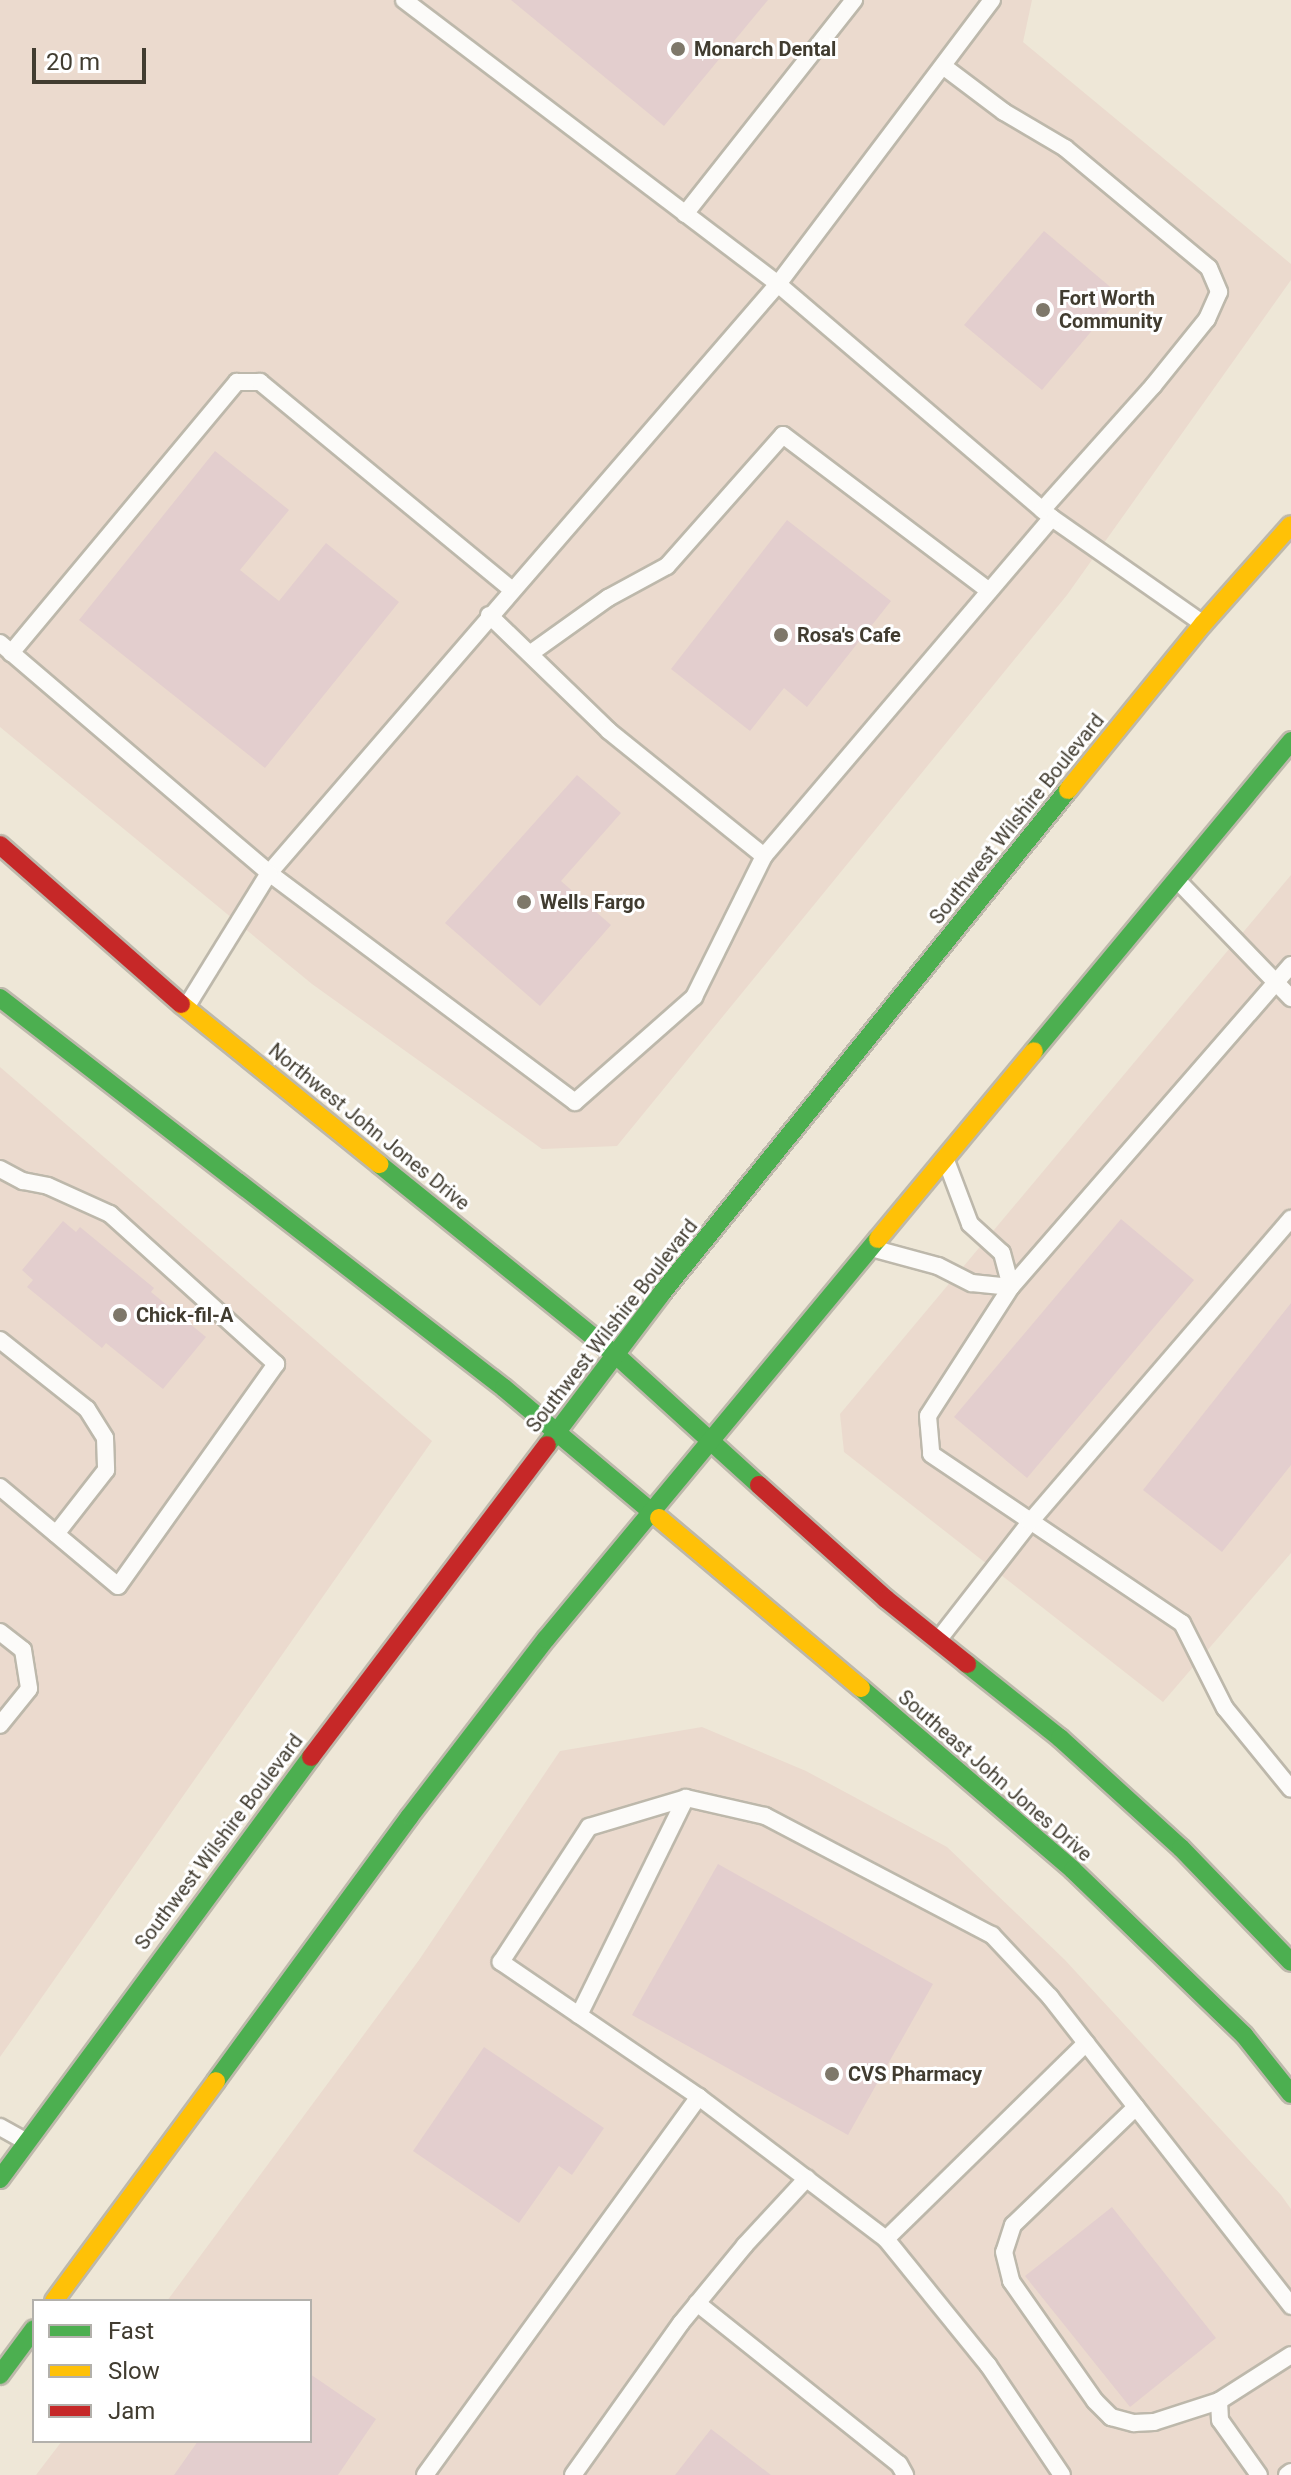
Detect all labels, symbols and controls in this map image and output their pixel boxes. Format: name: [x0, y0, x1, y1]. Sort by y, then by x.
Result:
scale bar: [36, 32, 150, 82]
place label: Monarch Dental: [694, 37, 836, 61]
marker: Monarch Dental: [669, 40, 687, 58]
text: 20 m: [46, 48, 100, 76]
place label: Fort Worth Community: [1059, 286, 1163, 333]
marker: Fort Worth Community: [1034, 301, 1052, 319]
place label: Rosa's Cafe: [797, 623, 901, 647]
marker: Rosa's Cafe: [772, 626, 790, 644]
street label: Southwest Wilshire Boulevard: [925, 709, 1109, 929]
place label: Wells Fargo: [540, 890, 645, 914]
marker: Wells Fargo: [515, 893, 533, 911]
street label: Northwest John Jones Drive: [264, 1038, 474, 1216]
street label: Southwest Wilshire Boulevard: [521, 1215, 703, 1437]
place label: Chick-fil-A: [136, 1303, 233, 1327]
marker: Chick-fil-A: [111, 1306, 129, 1324]
street label: Southeast John Jones Drive: [893, 1685, 1097, 1867]
street label: Southwest Wilshire Boulevard: [130, 1729, 308, 1955]
place label: CVS Pharmacy: [848, 2062, 982, 2086]
marker: CVS Pharmacy: [823, 2065, 841, 2083]
legend: [32, 2299, 312, 2443]
text: Fast: [108, 2317, 154, 2345]
text: Slow: [108, 2357, 160, 2385]
text: Jam: [108, 2397, 155, 2425]

